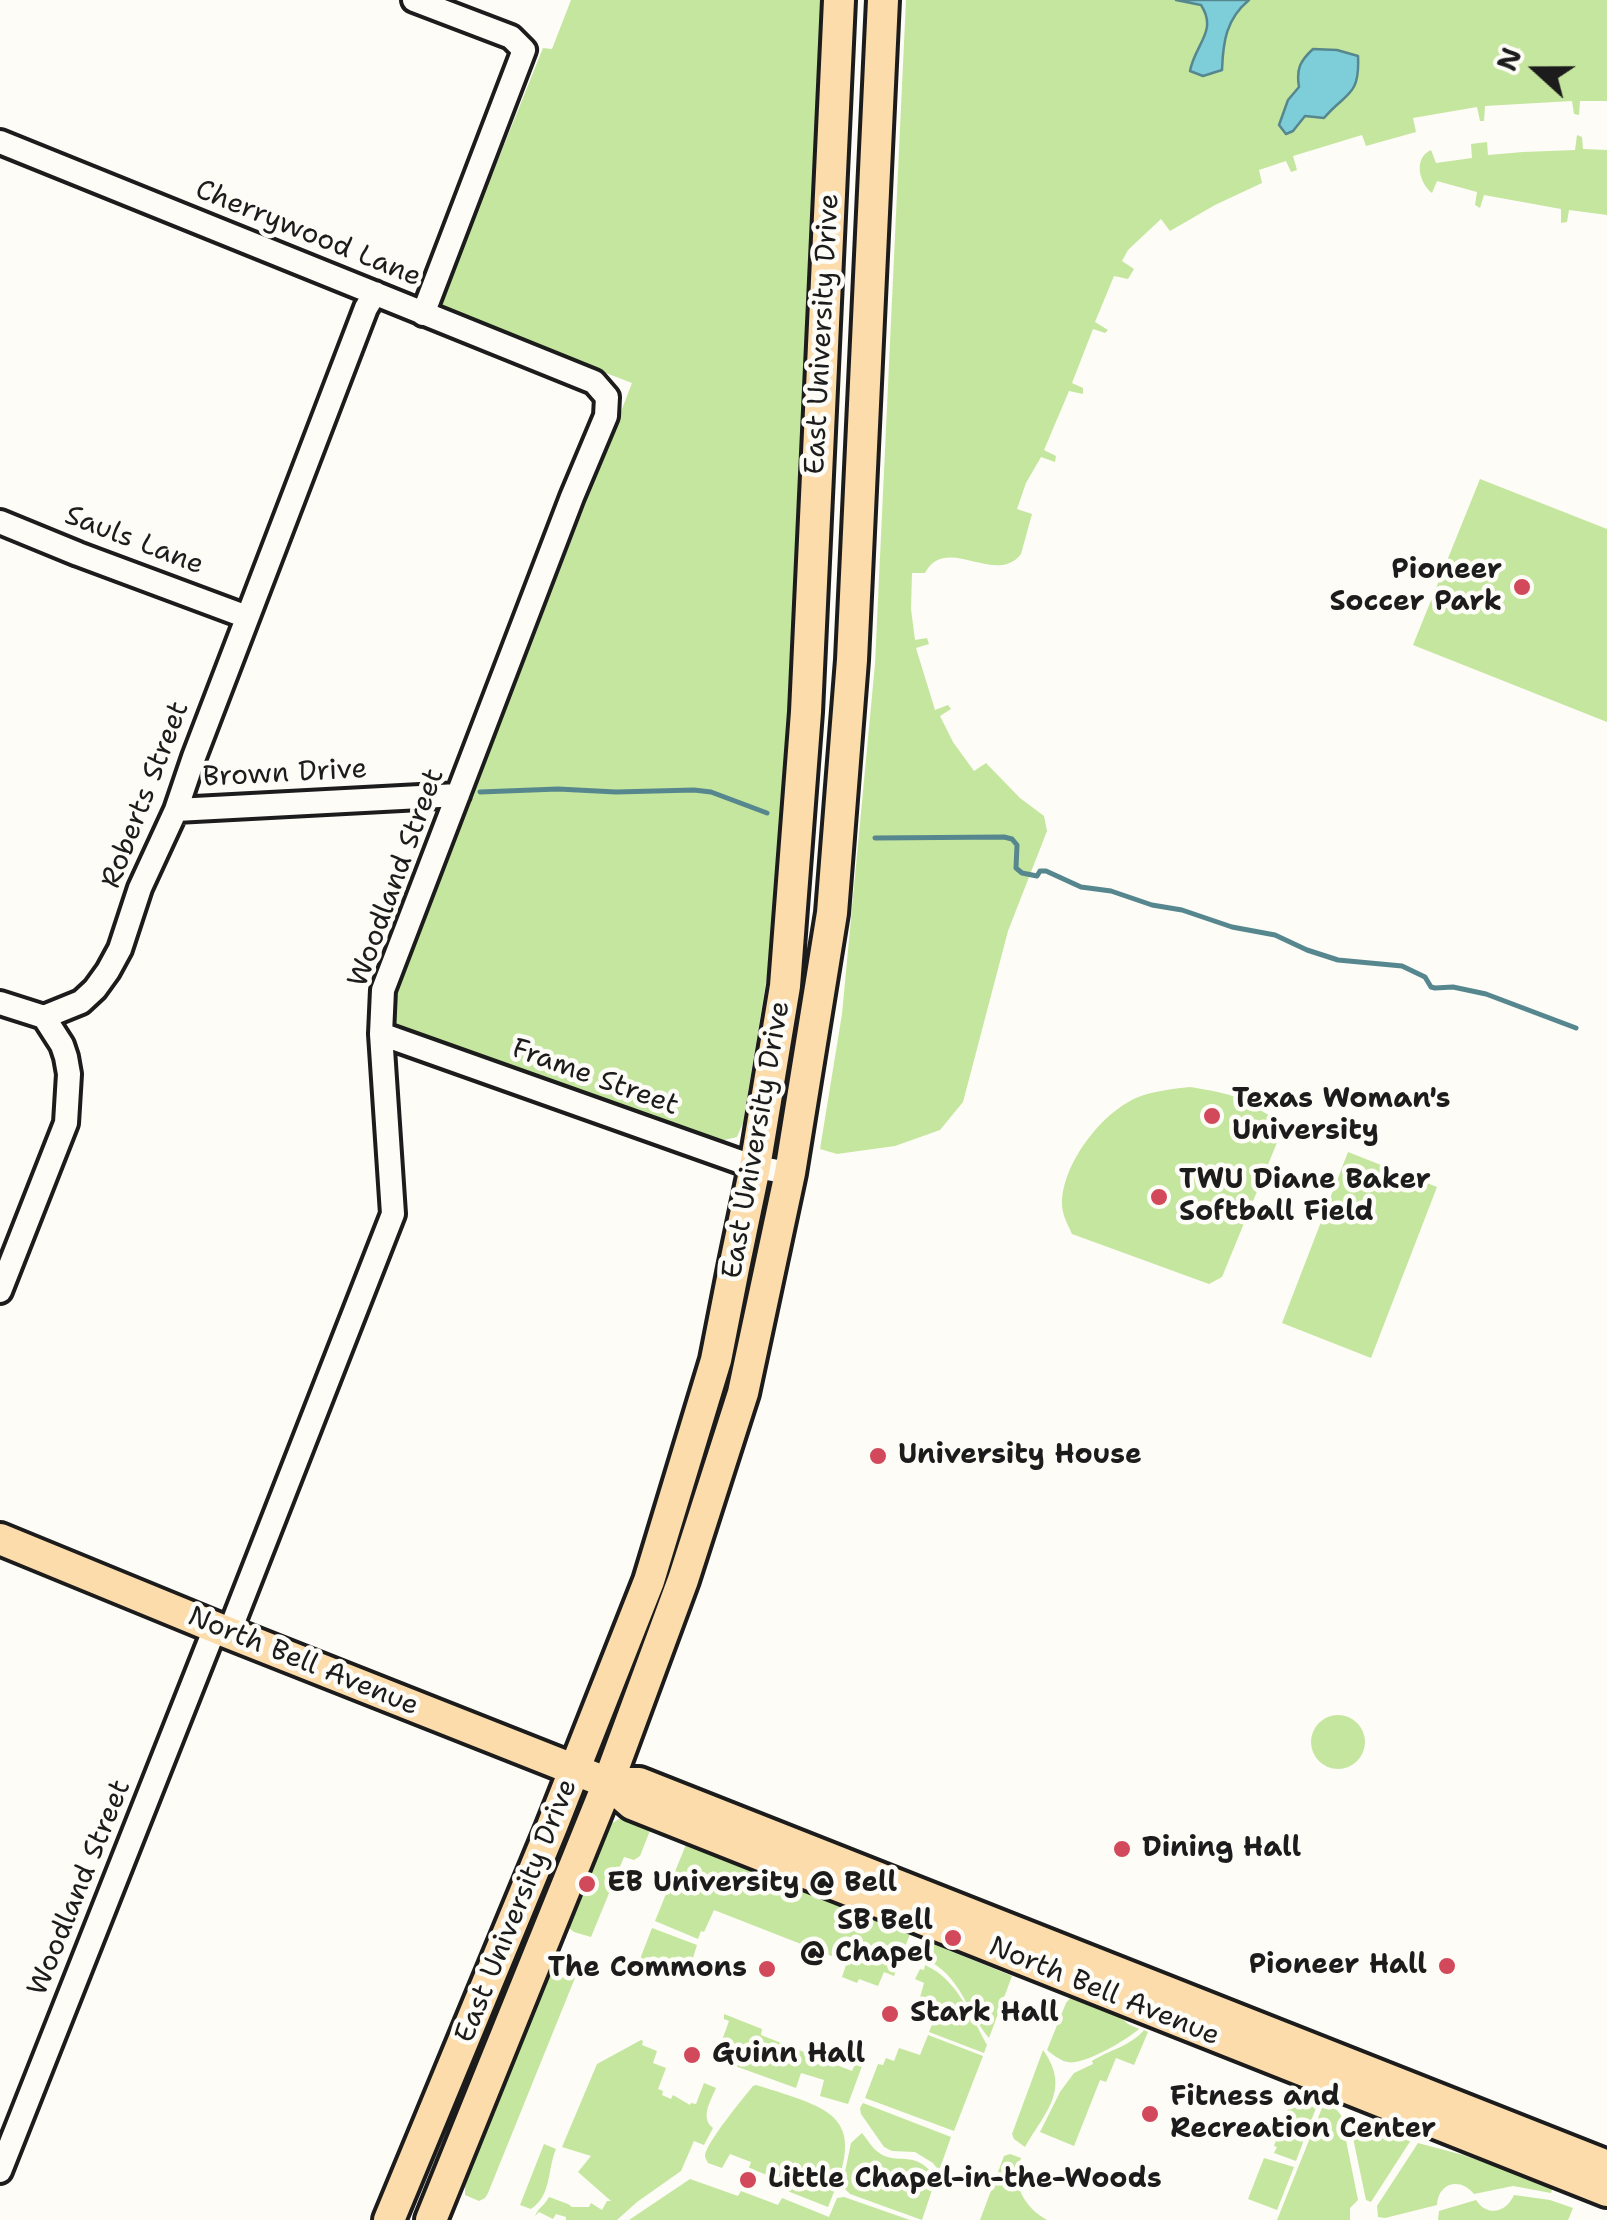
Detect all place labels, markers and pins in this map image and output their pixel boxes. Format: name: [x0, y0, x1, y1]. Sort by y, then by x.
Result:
place label: Pioneer Soccer Park: [1329, 554, 1502, 620]
marker: Pioneer Soccer Park: [1511, 576, 1533, 598]
place label: Texas Woman's University: [1232, 1083, 1450, 1149]
marker: Texas Woman's University: [1201, 1105, 1223, 1127]
place label: TWU Diane Baker Softball Field: [1179, 1164, 1431, 1230]
marker: TWU Diane Baker Softball Field: [1148, 1186, 1170, 1208]
place label: University House: [898, 1439, 1142, 1473]
marker: University House: [867, 1445, 889, 1467]
place label: Dining Hall: [1142, 1832, 1301, 1866]
marker: Dining Hall: [1111, 1838, 1133, 1860]
place label: EB University @ Bell: [607, 1867, 897, 1901]
marker: EB University @ Bell: [576, 1873, 598, 1895]
place label: SB Bell @ Chapel: [800, 1905, 933, 1971]
marker: SB Bell @ Chapel: [942, 1927, 964, 1949]
place label: Pioneer Hall: [1249, 1949, 1427, 1983]
place label: The Commons: [548, 1952, 747, 1986]
marker: Pioneer Hall: [1436, 1955, 1458, 1977]
marker: The Commons: [756, 1958, 778, 1980]
place label: Stark Hall: [910, 1997, 1059, 2031]
marker: Stark Hall: [879, 2003, 901, 2025]
place label: Guinn Hall: [712, 2038, 865, 2072]
marker: Guinn Hall: [681, 2044, 703, 2066]
place label: Fitness and Recreation Center: [1170, 2081, 1436, 2147]
marker: Fitness and Recreation Center: [1139, 2103, 1161, 2125]
place label: Little Chapel-in-the-Woods: [768, 2163, 1162, 2197]
marker: Little Chapel-in-the-Woods: [737, 2169, 759, 2191]

